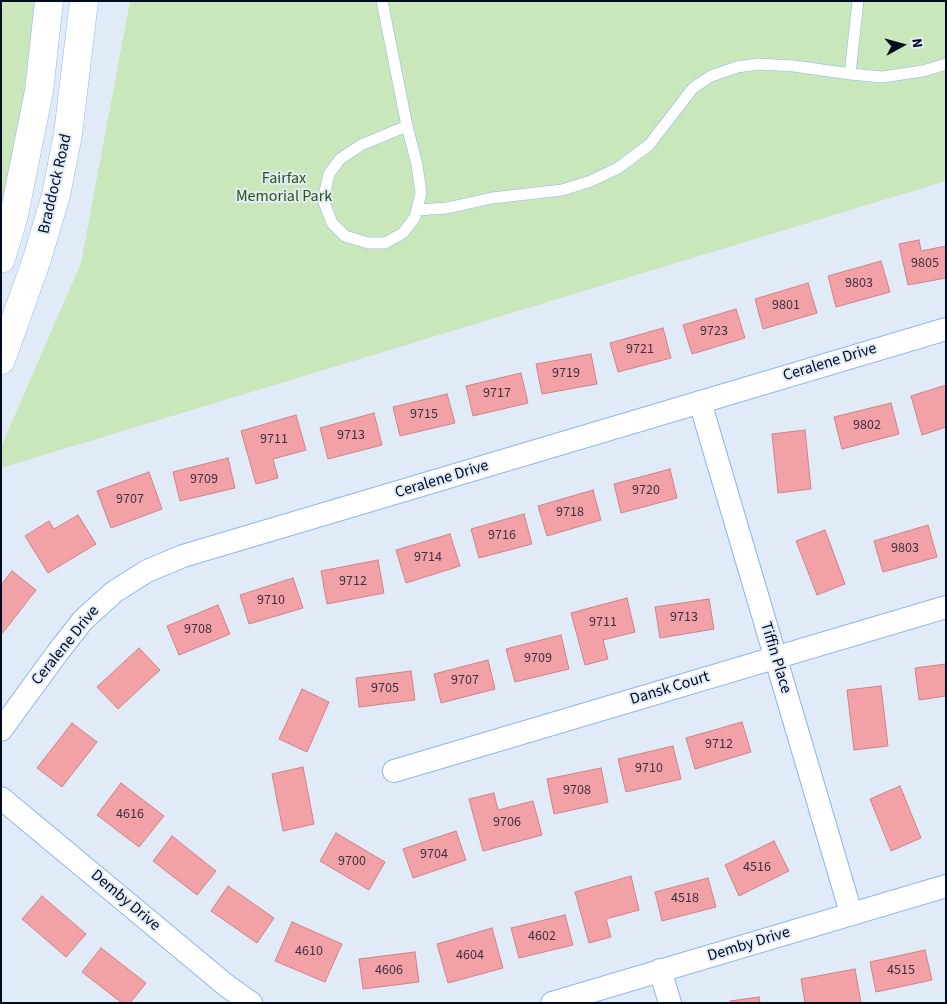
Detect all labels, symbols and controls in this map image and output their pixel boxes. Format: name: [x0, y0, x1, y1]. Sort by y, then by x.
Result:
north arrow: [877, 20, 927, 70]
text: N: [906, 37, 927, 49]
street label: Braddock Road: [35, 132, 77, 236]
park label: Fairfax Memorial Park: [236, 169, 332, 207]
house number: 9805: [911, 256, 939, 272]
house number: 9803: [845, 276, 873, 292]
house number: 9801: [772, 298, 800, 314]
house number: 9723: [700, 324, 728, 340]
street label: Ceralene Drive: [781, 340, 879, 386]
house number: 9721: [626, 342, 654, 358]
house number: 9719: [552, 366, 580, 382]
house number: 9717: [483, 386, 511, 402]
house number: 9715: [410, 407, 438, 423]
house number: 9802: [853, 418, 881, 434]
house number: 9713: [337, 428, 365, 444]
house number: 9711: [260, 432, 288, 448]
street label: Ceralene Drive: [393, 457, 491, 503]
house number: 9709: [190, 472, 218, 488]
house number: 9720: [632, 483, 660, 499]
house number: 9707: [116, 492, 144, 508]
house number: 9718: [556, 505, 584, 521]
house number: 9716: [488, 528, 516, 544]
house number: 9803: [891, 541, 919, 557]
house number: 9714: [414, 550, 442, 566]
house number: 9712: [339, 574, 367, 590]
house number: 9710: [257, 593, 285, 609]
street label: Ceralene Drive: [28, 602, 104, 690]
house number: 9713: [670, 610, 698, 626]
house number: 9711: [589, 615, 617, 631]
street label: Tiffin Place: [755, 620, 795, 696]
house number: 9708: [184, 622, 212, 638]
house number: 9709: [524, 651, 552, 667]
street label: Dansk Court: [628, 668, 712, 710]
house number: 9707: [451, 673, 479, 689]
house number: 9705: [371, 681, 399, 697]
house number: 9712: [705, 737, 733, 753]
house number: 9710: [635, 761, 663, 777]
house number: 9708: [563, 783, 591, 799]
house number: 4616: [116, 807, 144, 823]
house number: 9706: [493, 815, 521, 831]
house number: 9704: [420, 847, 448, 863]
house number: 9700: [338, 854, 366, 870]
house number: 4516: [743, 860, 771, 876]
street label: Demby Drive: [86, 866, 164, 936]
house number: 4518: [671, 891, 699, 907]
street label: Demby Drive: [705, 923, 793, 967]
house number: 4602: [528, 929, 556, 945]
house number: 4610: [295, 944, 323, 960]
house number: 4604: [456, 948, 484, 964]
house number: 4606: [375, 963, 403, 979]
house number: 4515: [887, 963, 915, 979]

